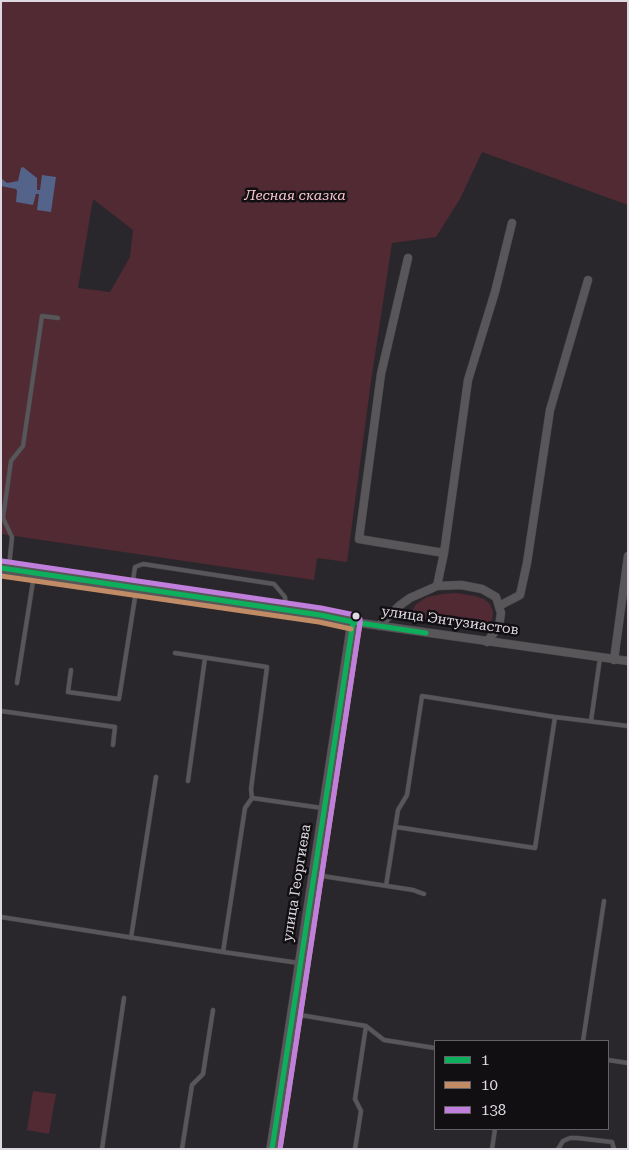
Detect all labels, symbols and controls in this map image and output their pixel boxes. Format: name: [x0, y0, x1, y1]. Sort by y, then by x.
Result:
park label: Лесная сказка: [244, 188, 346, 204]
street label: улица Энтузиастов: [380, 603, 520, 639]
unlabelled marker: [351, 611, 361, 621]
street label: улица Георгиева: [279, 823, 315, 943]
legend: [434, 1040, 609, 1130]
text: 1: [481, 1051, 489, 1069]
text: 10: [481, 1076, 498, 1094]
text: 138: [481, 1101, 506, 1119]

